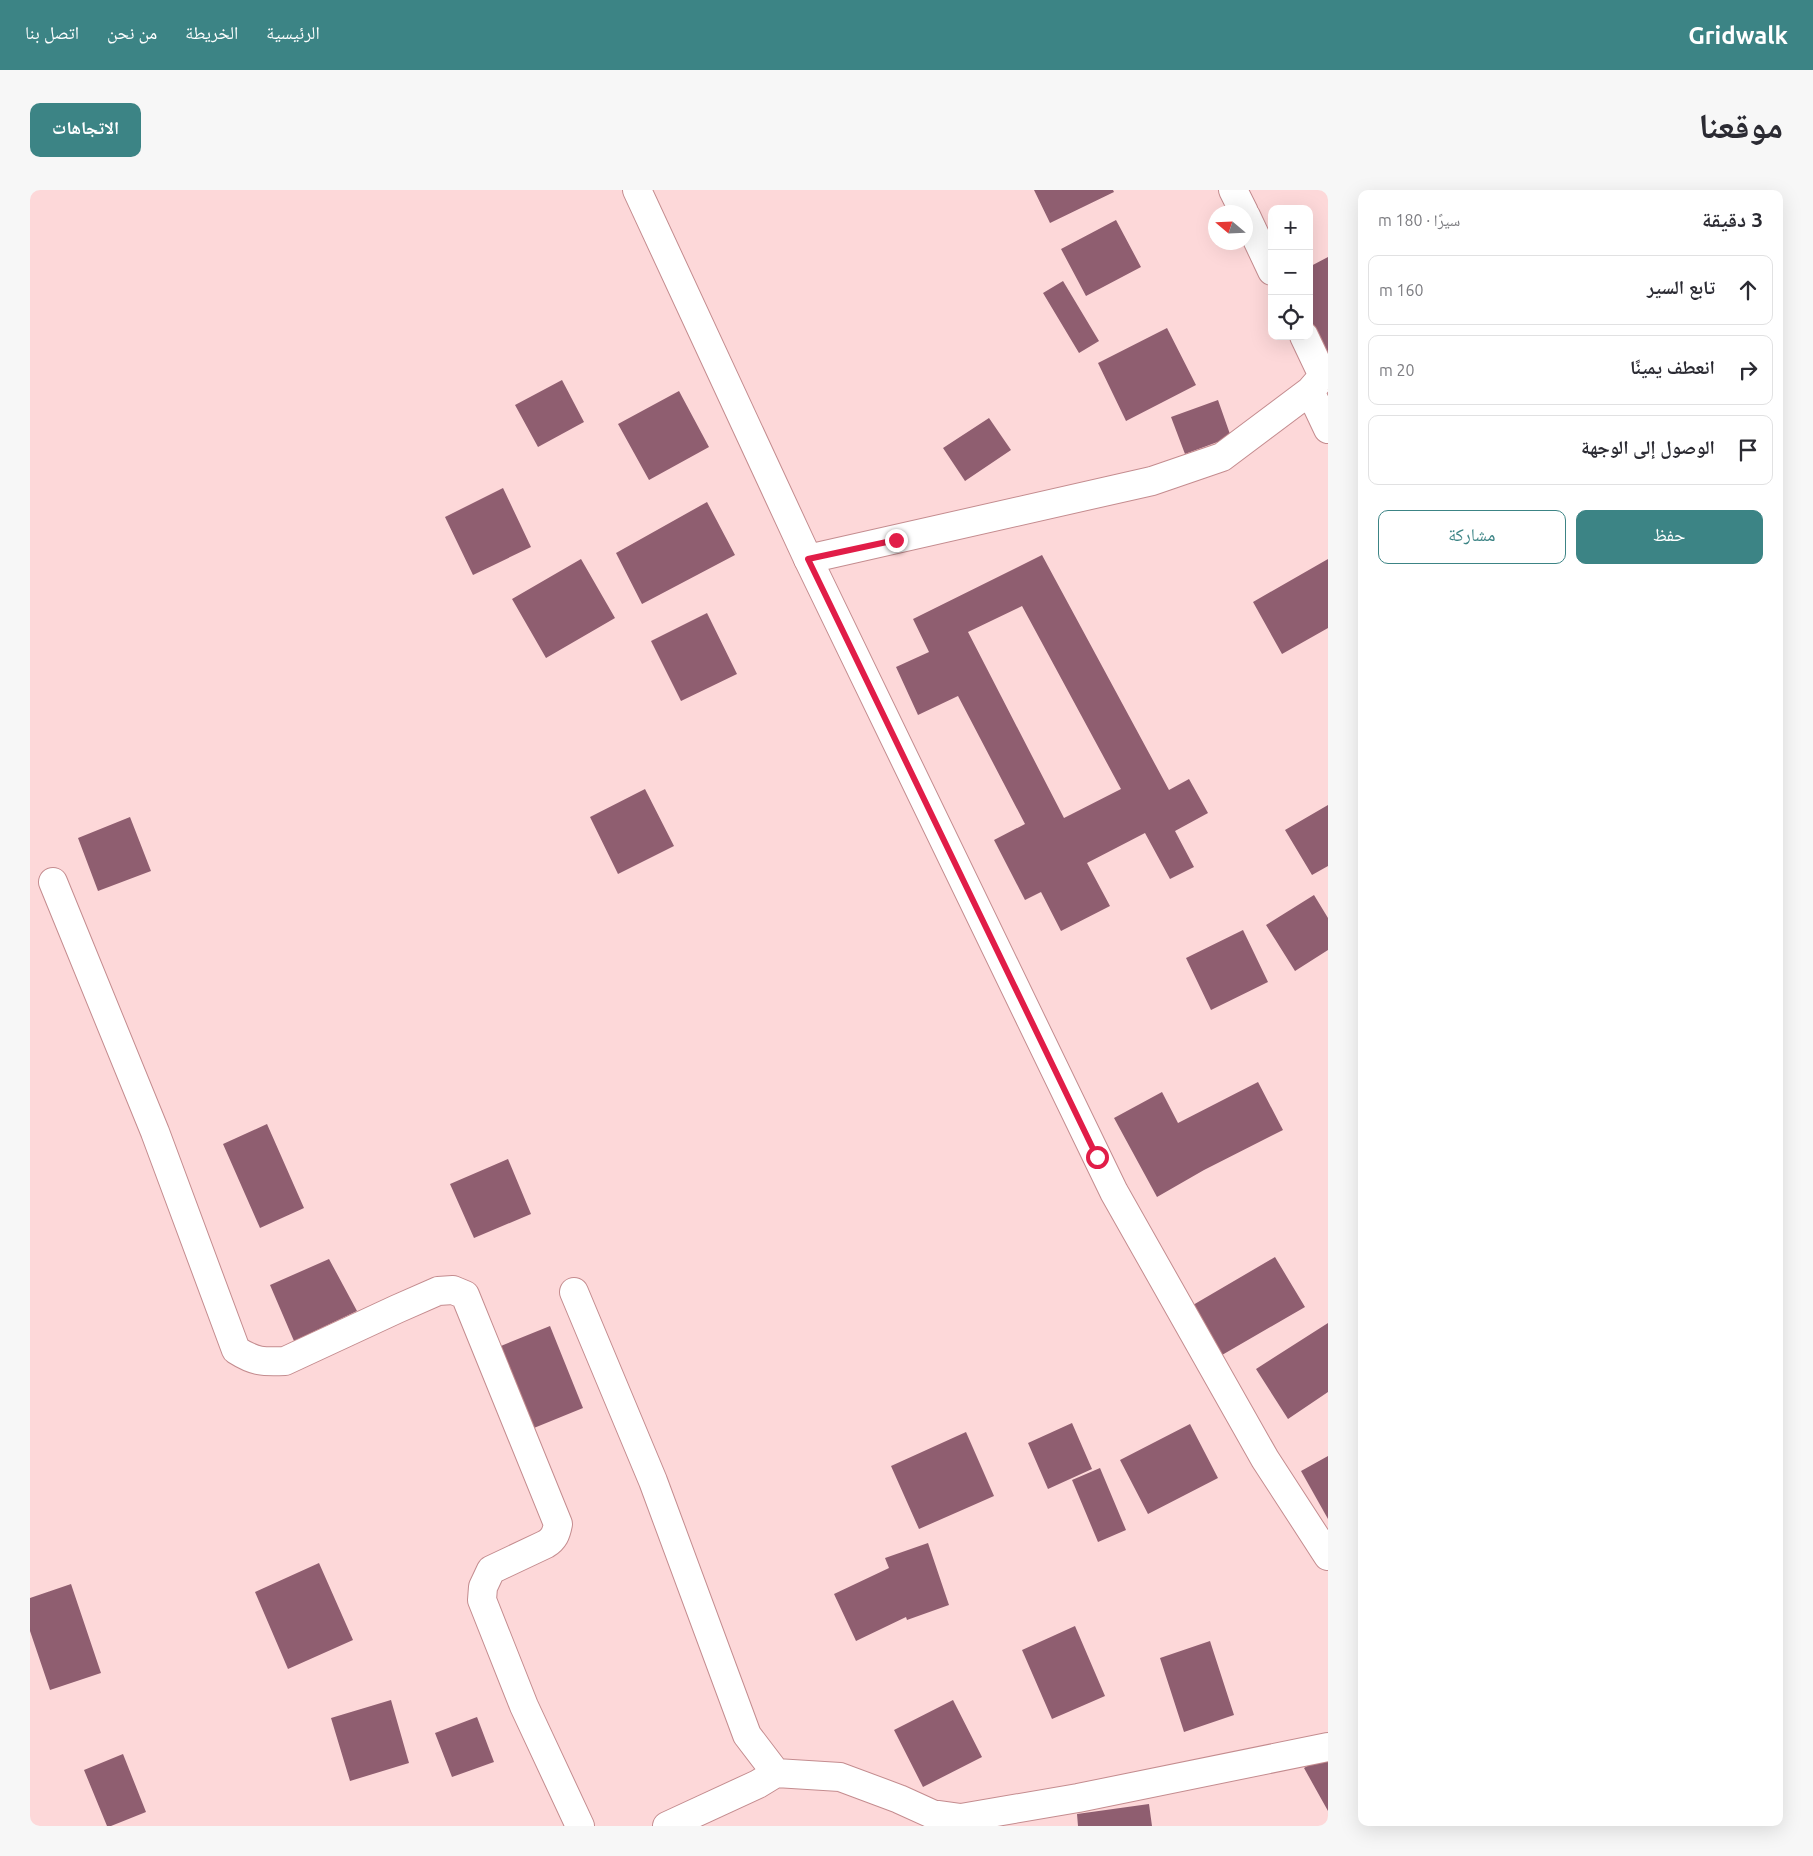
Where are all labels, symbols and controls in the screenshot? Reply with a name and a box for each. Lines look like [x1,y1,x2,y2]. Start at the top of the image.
text: اتصل بنا [25,22,79,42]
text: من نحن [107,22,157,42]
text: الخريطة [185,22,238,42]
text: الرئيسية [266,22,320,42]
text: Gridwalk [1688,22,1788,49]
button: الاتجاهات [30,103,141,157]
text: موقعنا [1698,105,1783,145]
north arrow [1208,205,1253,250]
map controls [1268,205,1313,340]
button: + [1268,205,1313,250]
text: 3 دقيقة [1702,207,1763,231]
text: سيرًا · 180 m [1378,211,1460,229]
button: − [1268,250,1313,295]
text: تابع السير [1647,276,1715,298]
icon: ahead [1734,276,1762,304]
text: 160 m [1379,281,1424,299]
button: locate [1268,295,1313,340]
text: انعطف يمينًا [1630,356,1715,378]
icon: right [1734,356,1762,384]
text: 20 m [1379,361,1415,379]
text: الوصول إلى الوجهة [1581,436,1715,458]
icon: arrive [1734,436,1762,464]
button: مشاركة [1378,510,1566,564]
button: حفظ [1576,510,1763,564]
route end [885,529,908,552]
route start [1086,1146,1109,1169]

